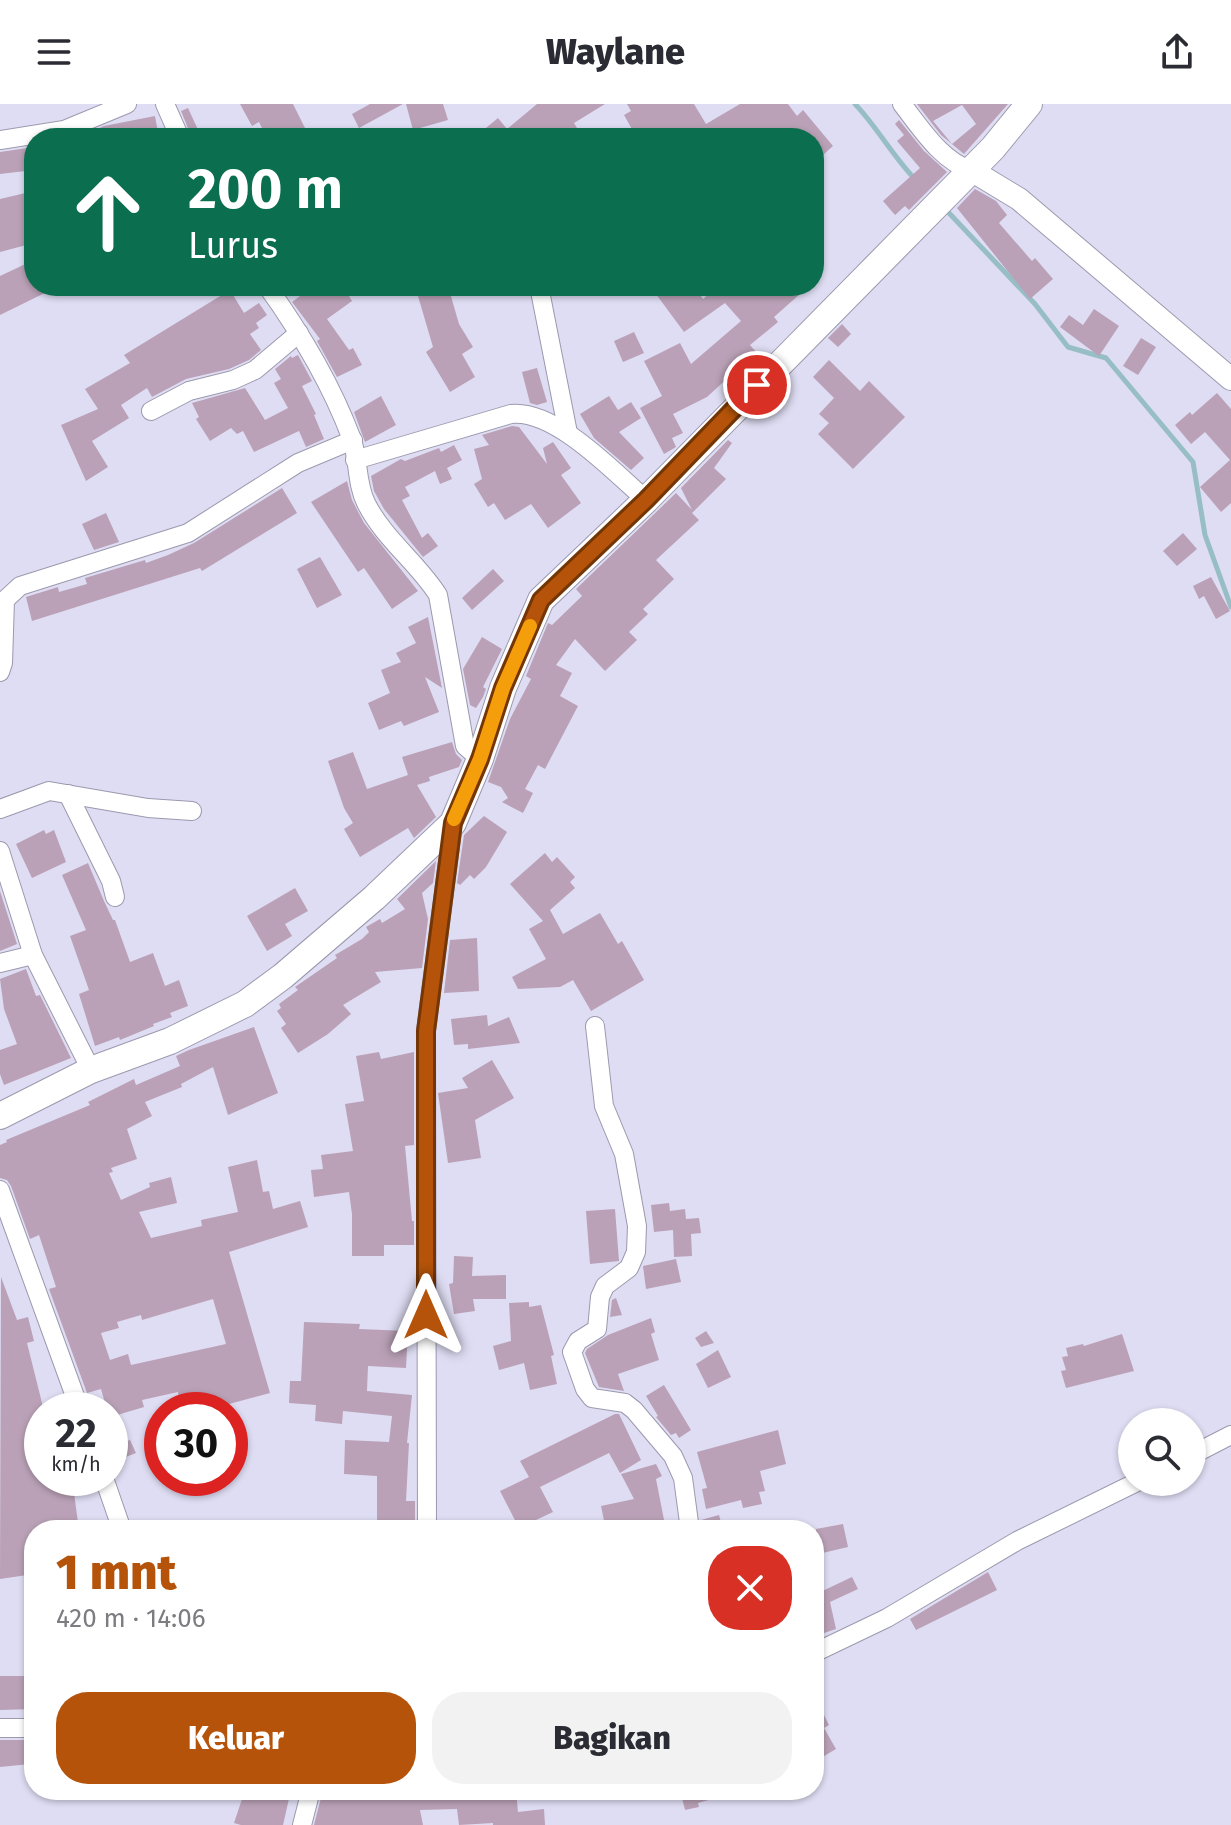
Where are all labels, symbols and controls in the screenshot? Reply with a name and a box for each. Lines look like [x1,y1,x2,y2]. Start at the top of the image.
icon: menu [32,30,76,74]
text: Waylane [546,30,685,74]
icon: share [1155,30,1199,74]
text: 200 m [188,156,343,223]
icon: ahead [56,160,160,264]
text: Lurus [188,224,278,268]
pin [723,351,791,419]
icon: arrive [735,363,779,407]
position arrow [384,1273,468,1357]
speed limit sign: 30 [144,1392,248,1496]
map controls [1118,1408,1206,1496]
button: search [1118,1408,1206,1496]
text: 22 [55,1410,97,1458]
text: km/h [51,1452,101,1476]
text: 1 mnt [56,1544,176,1602]
button: close [708,1546,792,1630]
text: 420 m · 14:06 [56,1603,206,1634]
button: Keluar [56,1692,416,1784]
button: Bagikan [432,1692,792,1784]

